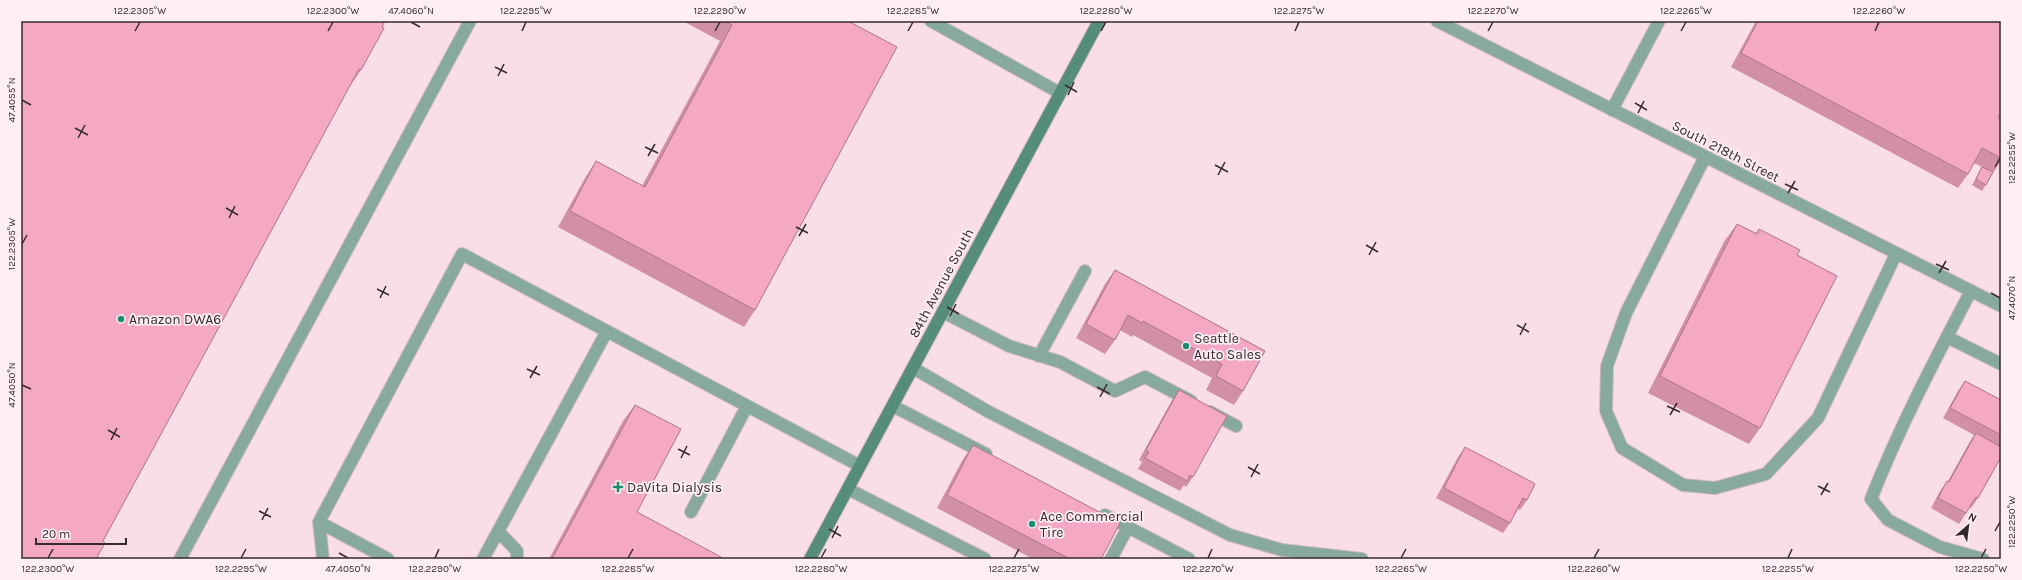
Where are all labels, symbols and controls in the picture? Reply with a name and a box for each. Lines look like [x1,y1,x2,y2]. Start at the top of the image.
text: 122.2305°W [114,5,166,17]
text: 122.2300°W [307,5,359,17]
text: 47.4060°N [388,5,434,17]
text: 122.2295°W [500,5,552,17]
text: 122.2290°W [694,5,746,17]
text: 122.2285°W [887,5,939,17]
text: 122.2280°W [1080,5,1132,17]
text: 122.2275°W [1274,5,1325,17]
text: 122.2270°W [1467,5,1519,17]
text: 122.2265°W [1660,5,1712,17]
text: 122.2260°W [1853,5,1905,17]
text: 47.4055°N [6,77,18,123]
street label: South 218th Street [1669,117,1782,186]
text: 122.2255°W [2006,132,2018,184]
text: 122.2305°W [6,218,18,270]
street label: 84th Avenue South [905,226,977,341]
text: 47.4070°N [2006,276,2018,320]
place label: Amazon DWA6 [129,311,221,328]
marker: Amazon DWA6 [116,314,126,324]
place label: Seattle Auto Sales [1194,330,1261,363]
marker: Seattle Auto Sales [1181,341,1191,351]
text: 47.4050°N [6,362,18,408]
place label: DaVita Dialysis [627,479,722,496]
marker: DaVita Dialysis [612,481,624,493]
text: 122.2250°W [2006,496,2018,548]
north arrow [1948,506,1988,546]
place label: Ace Commercial Tire [1040,508,1143,541]
text: N [1966,510,1979,525]
marker: Ace Commercial Tire [1027,519,1037,529]
scale bar [36,520,126,546]
text: 20 m [42,527,70,541]
text: 122.2300°W [22,563,74,575]
text: 122.2295°W [215,563,267,575]
text: 47.4050°N [325,563,371,575]
text: 122.2290°W [409,563,461,575]
text: 122.2285°W [602,563,654,575]
text: 122.2280°W [795,563,847,575]
text: 122.2275°W [989,563,1040,575]
text: 122.2270°W [1182,563,1234,575]
text: 122.2265°W [1375,563,1427,575]
text: 122.2260°W [1568,563,1620,575]
text: 122.2255°W [1762,563,1814,575]
text: 122.2250°W [1955,563,2007,575]

